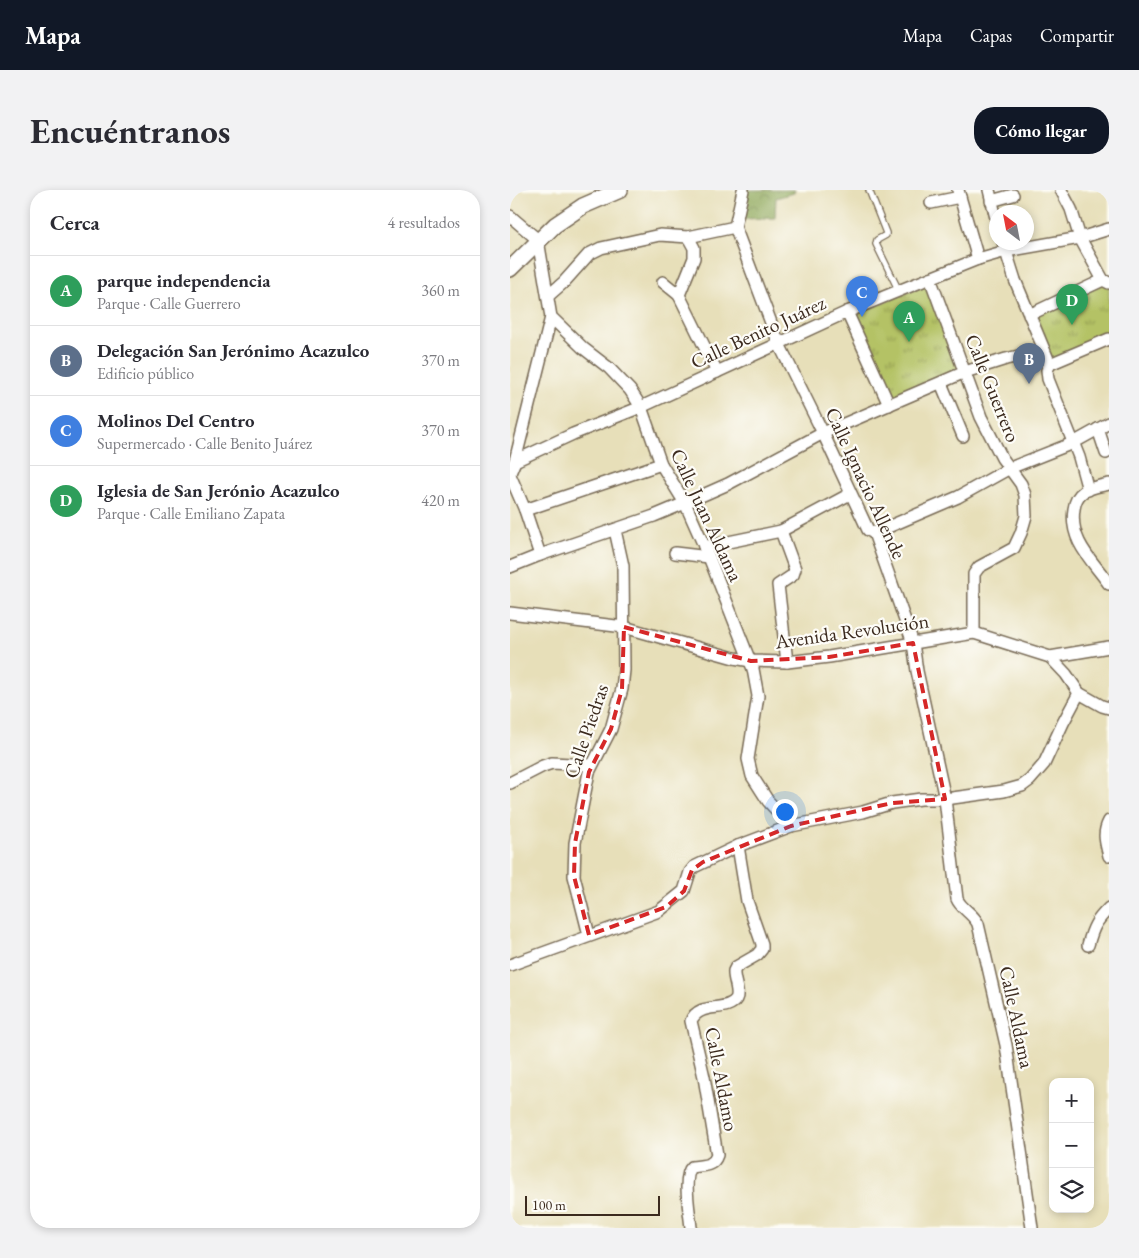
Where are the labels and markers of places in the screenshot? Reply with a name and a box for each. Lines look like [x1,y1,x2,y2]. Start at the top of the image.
pin: C [846,276,878,317]
pin: D [1056,284,1088,325]
pin: A [893,301,925,342]
pin: B [1013,343,1045,384]

